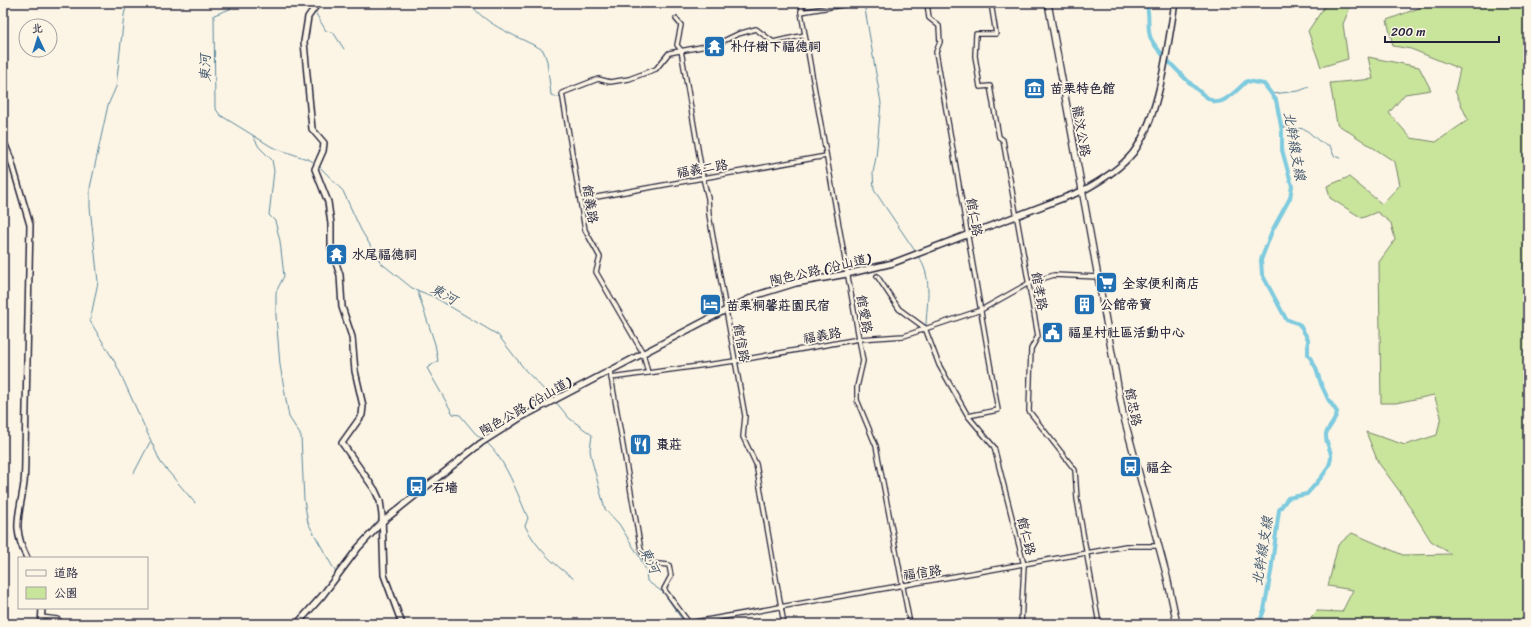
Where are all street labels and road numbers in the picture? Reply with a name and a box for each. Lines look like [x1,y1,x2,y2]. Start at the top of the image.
street label: 龍汶公路 [1066,103,1097,159]
street label: 福義二路 [674,153,730,184]
street label: 館義路 [576,183,605,225]
street label: 館仁路 [960,196,989,238]
street label: 陶色公路 (沿山道) [767,246,875,292]
street label: 館孝路 [1025,270,1054,312]
street label: 館愛路 [850,293,879,335]
street label: 福義路 [801,321,843,350]
street label: 館信路 [727,322,756,364]
street label: 陶色公路 (沿山道) [475,370,577,442]
street label: 館忠路 [1118,386,1149,428]
street label: 館仁路 [1011,514,1042,558]
street label: 福信路 [901,558,943,587]

